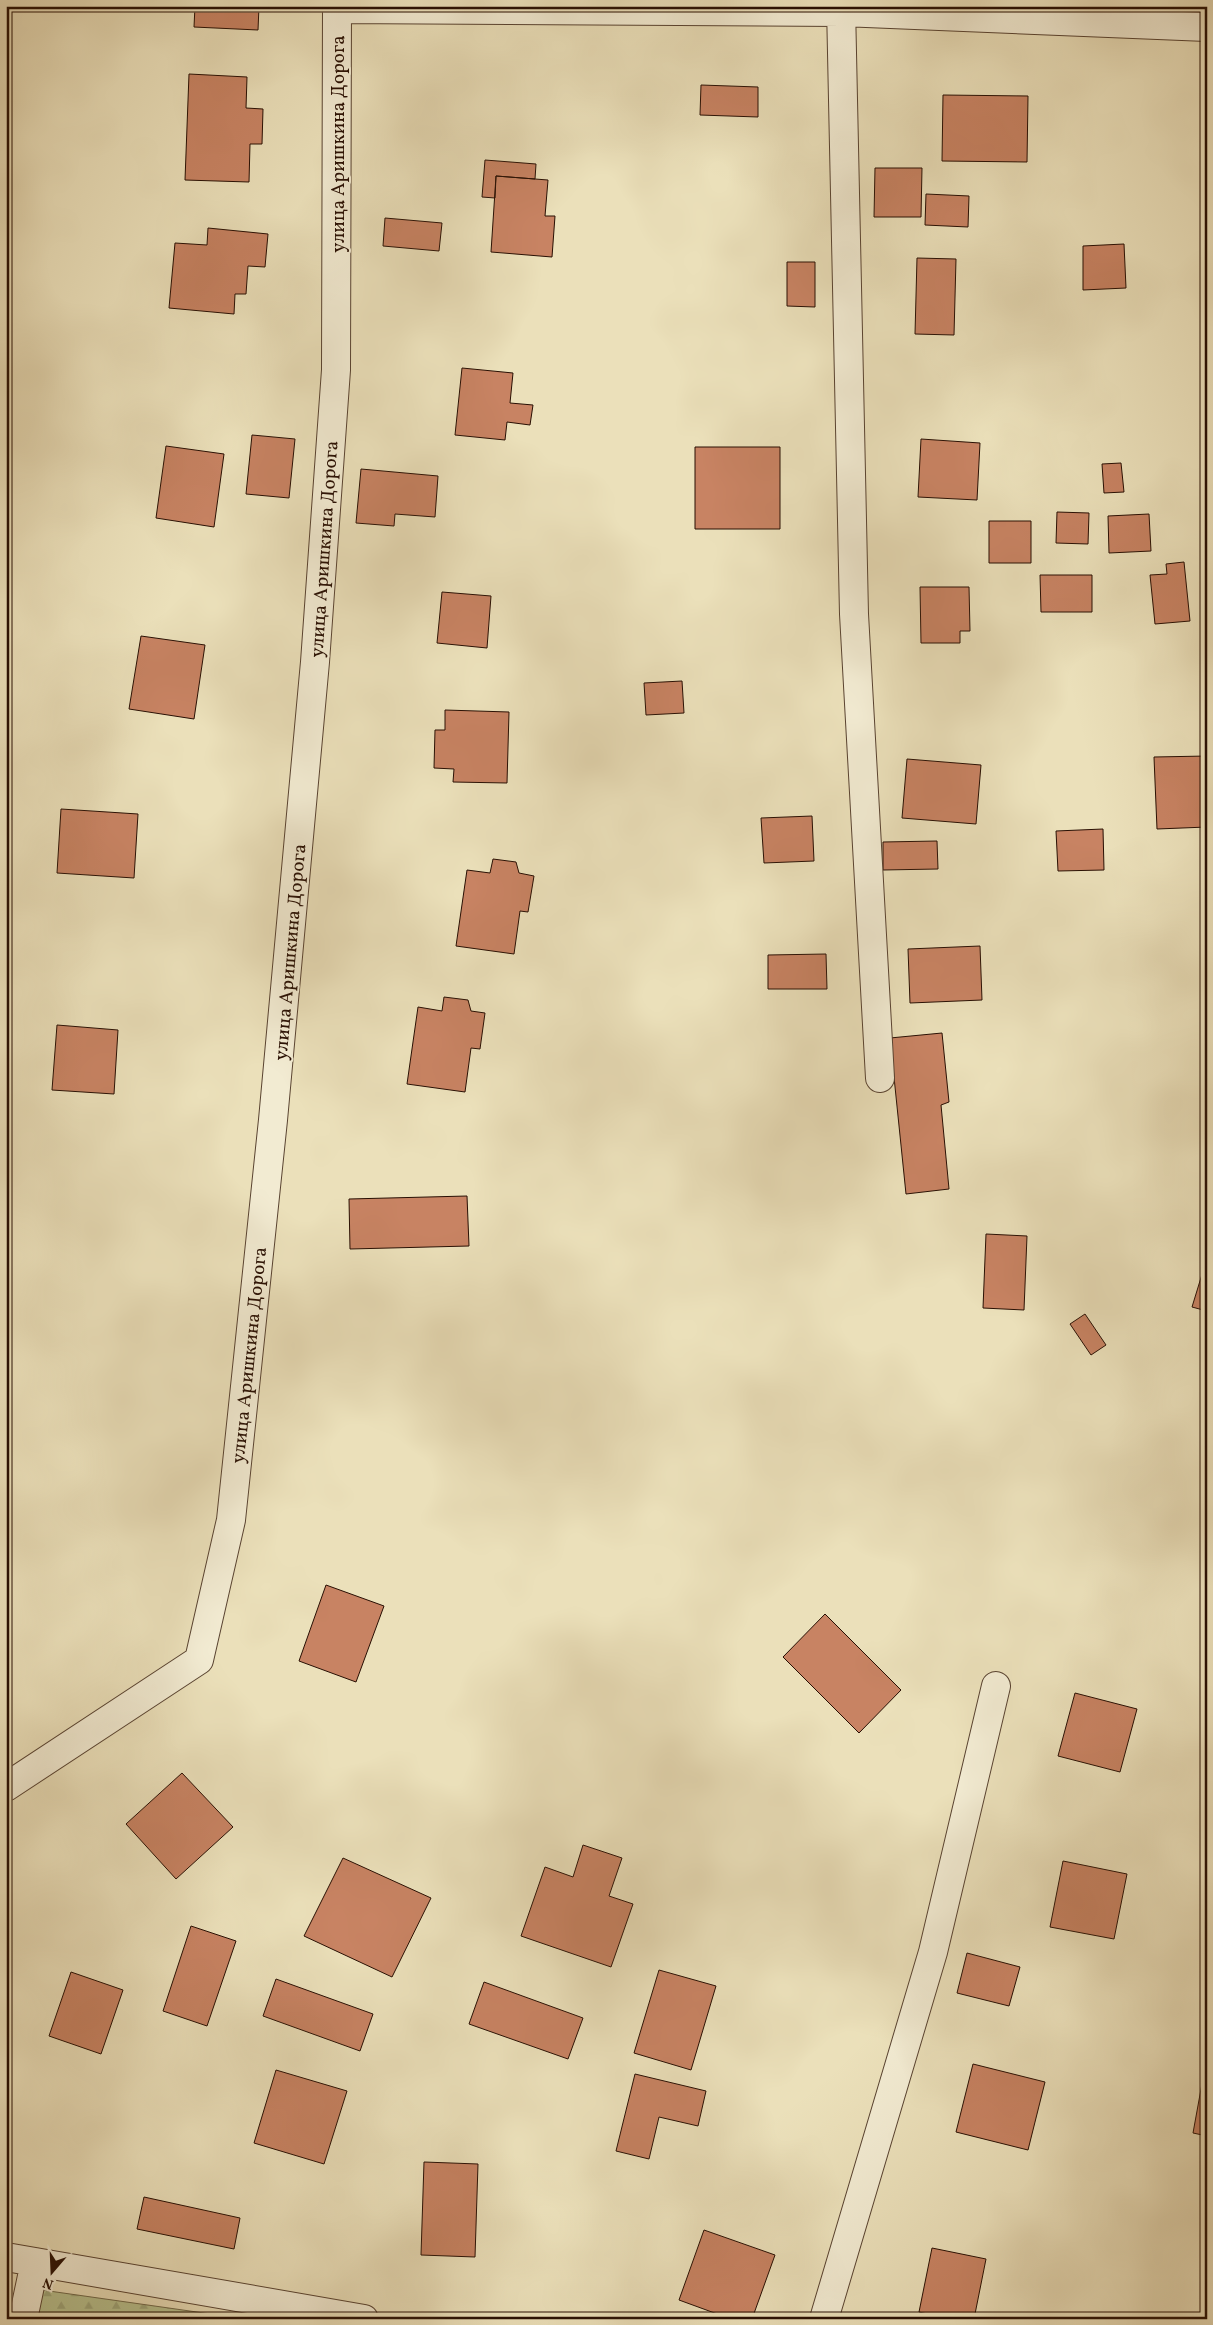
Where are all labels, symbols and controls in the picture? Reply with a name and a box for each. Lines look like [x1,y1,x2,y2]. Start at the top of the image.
street label: улица Аришкина Дорога [326,35,352,253]
street label: улица Аришкина Дорога [304,440,346,659]
street label: улица Аришкина Дорога [269,843,313,1062]
street label: улица Аришкина Дорога [226,1246,274,1465]
north arrow [28,2248,78,2298]
text: N [40,2272,56,2294]

